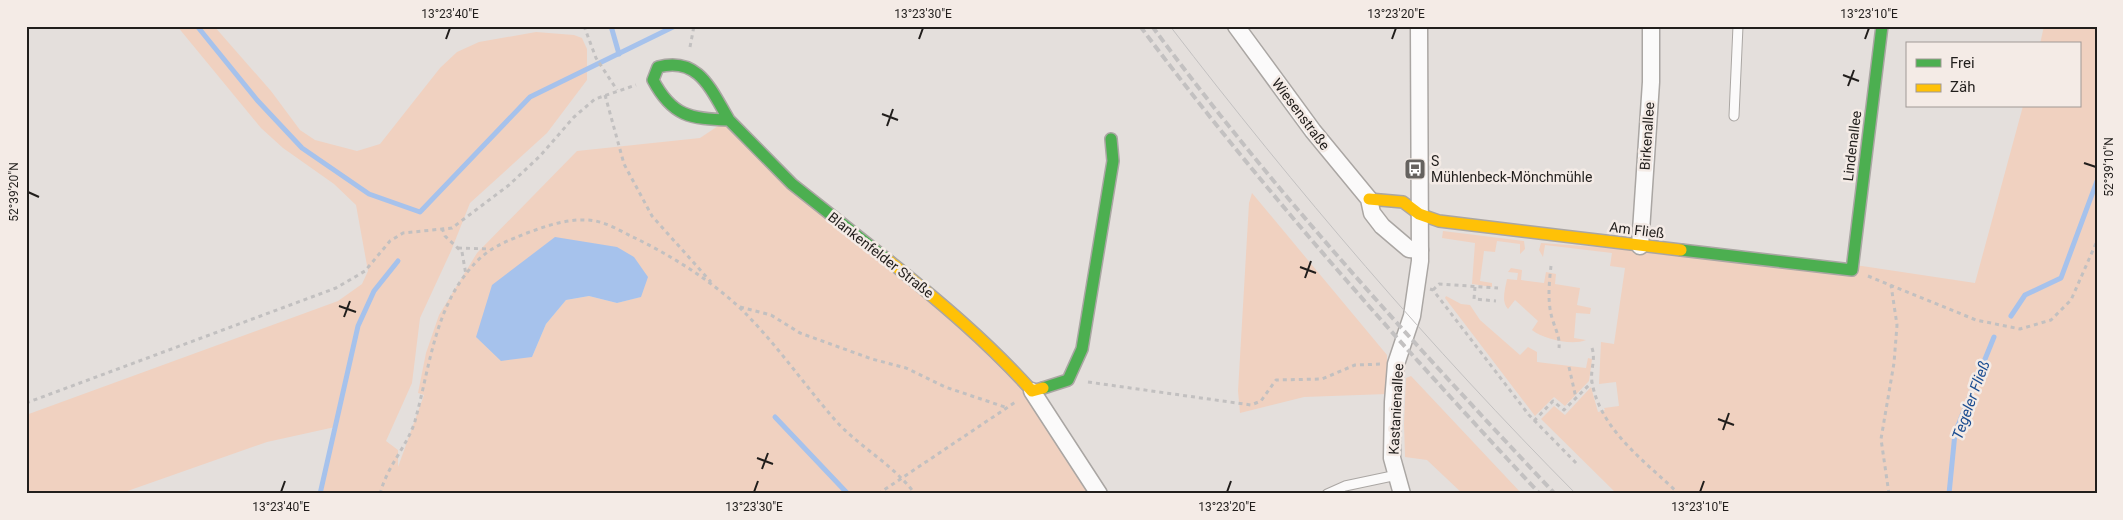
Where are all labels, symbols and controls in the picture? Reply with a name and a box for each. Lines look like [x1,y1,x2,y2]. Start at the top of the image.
text: 13°23'40"E [421,7,479,21]
text: 13°23'30"E [894,7,952,21]
text: 13°23'20"E [1367,7,1425,21]
text: 13°23'10"E [1840,7,1898,21]
legend [1906,42,2080,108]
text: Frei [1950,54,1975,72]
street label: Wiesenstraße [1269,75,1333,153]
text: Zäh [1950,78,1975,96]
street label: Birkenallee [1637,101,1657,171]
street label: Lindenallee [1840,110,1864,182]
text: 52°39'10"N [2102,137,2116,197]
place label: S Mühlenbeck-Mönchmühle [1431,153,1592,185]
bus stop icon: S Mühlenbeck-Mönchmühle [1403,157,1427,181]
text: 52°39'20"N [7,162,21,222]
street label: Blankenfelder Straße [825,209,937,301]
street label: Am Fließ [1609,219,1665,241]
water label: Tegeler Fließ [1948,358,1994,442]
street label: Kastanienallee [1386,363,1406,455]
text: 13°23'40"E [252,500,310,514]
text: 13°23'30"E [725,500,783,514]
text: 13°23'20"E [1198,500,1256,514]
text: 13°23'10"E [1671,500,1729,514]

